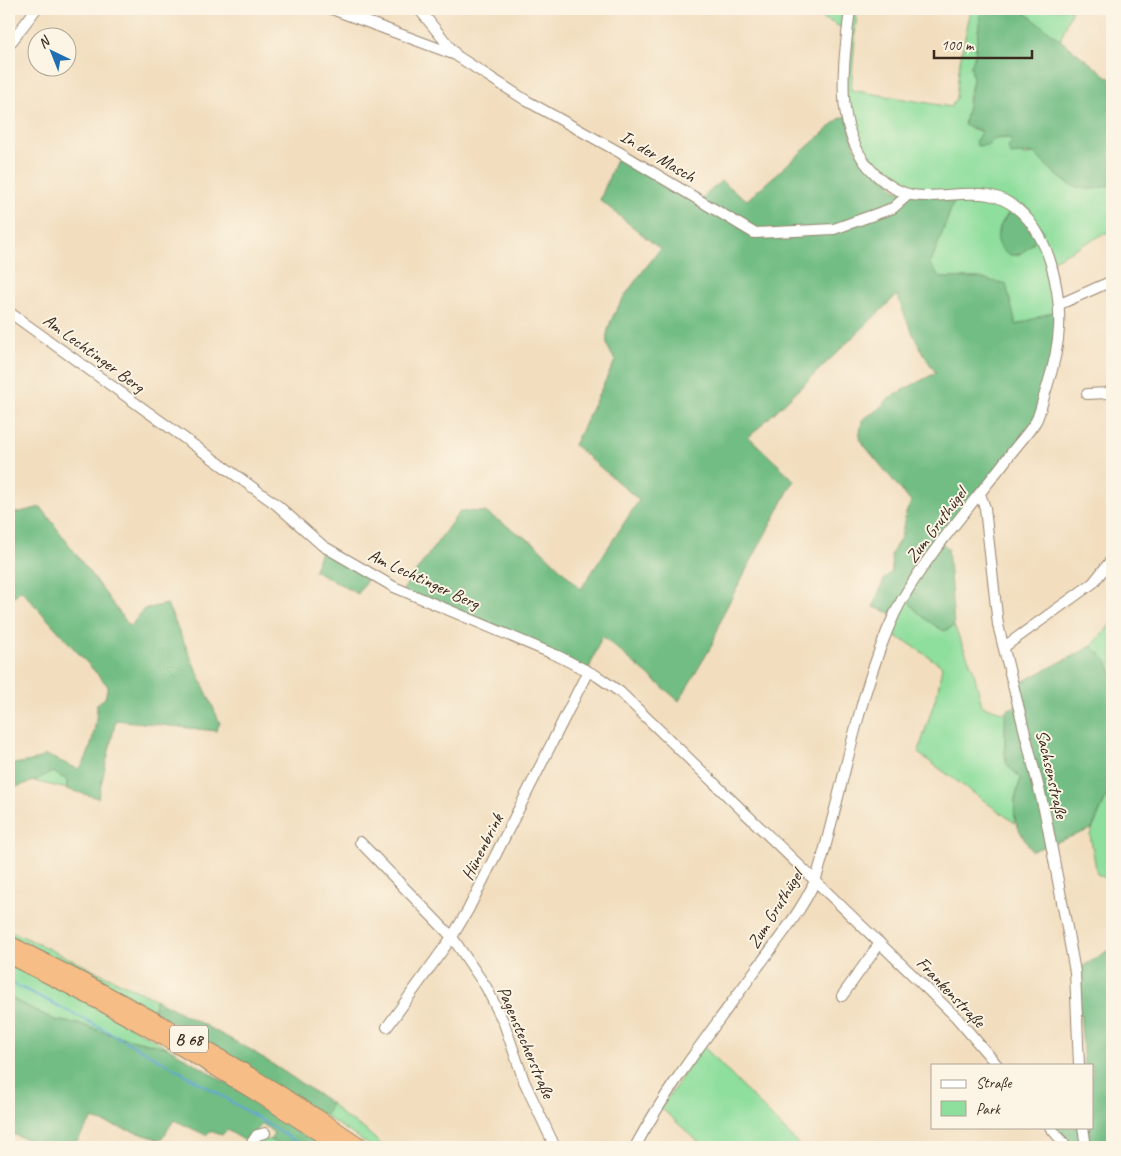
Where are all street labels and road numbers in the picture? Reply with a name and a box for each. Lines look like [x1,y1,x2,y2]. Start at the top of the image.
street label: In der Masch [616,125,700,187]
street label: Am Lechtinger Berg [39,309,150,398]
street label: Zum Gruthügel [901,481,973,567]
street label: Am Lechtinger Berg [365,544,485,615]
street label: Sachsenstraße [1031,728,1073,821]
street label: Hünenbrink [456,809,509,884]
street label: Zum Gruthügel [742,863,809,952]
street label: Frankenstraße [912,952,991,1033]
street label: Pagenstecherstraße [493,983,560,1102]
road number: B 68 [170,1026,208,1052]

